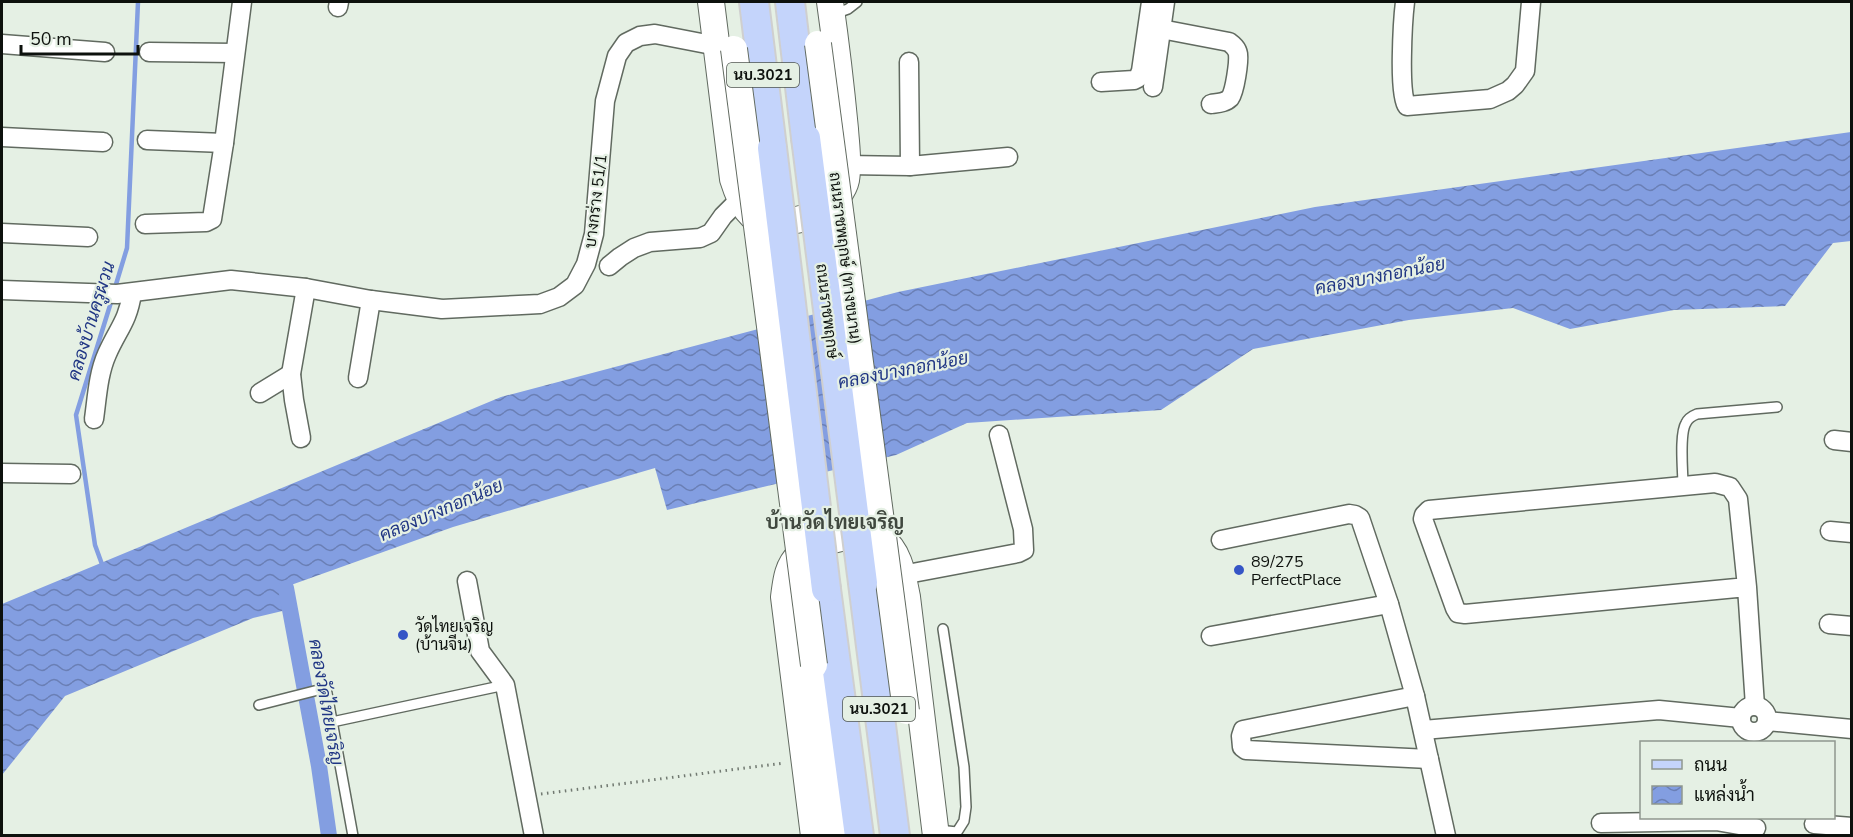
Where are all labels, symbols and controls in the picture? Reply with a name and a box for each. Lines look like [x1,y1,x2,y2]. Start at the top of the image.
scale bar [21,18,138,56]
text: 50 m [30,27,72,51]
road number: นบ.3021 [727,63,799,87]
street label: บางกร่าง 51/1 [579,153,613,249]
street label: ถนนราชพฤกษ์ (ทางขนาน) [826,171,866,345]
water label: คลองบางกอกน้อย [1313,252,1447,300]
water label: คลองบ้านครูผวน [62,258,122,384]
street label: ถนนราชพฤกษ์ [813,262,843,360]
water label: คลองบางกอกน้อย [836,346,970,394]
water label: คลองบางกอกน้อย [375,473,507,547]
district label: บ้านวัดไทยเจริญ [766,508,904,536]
place label: 89/275 PerfectPlace [1251,551,1341,591]
marker: 89/275 PerfectPlace [1232,563,1246,577]
place label: วัดไทยเจริญ (บ้านจีน) [415,615,493,656]
marker: วัดไทยเจริญ (บ้านจีน) [396,628,410,642]
water label: คลองวัดไทยเจริญ [303,637,350,767]
road number: นบ.3021 [843,697,915,721]
legend [1640,741,1835,819]
text: ถนน [1694,753,1727,777]
text: แหล่งน้ำ [1694,779,1755,807]

